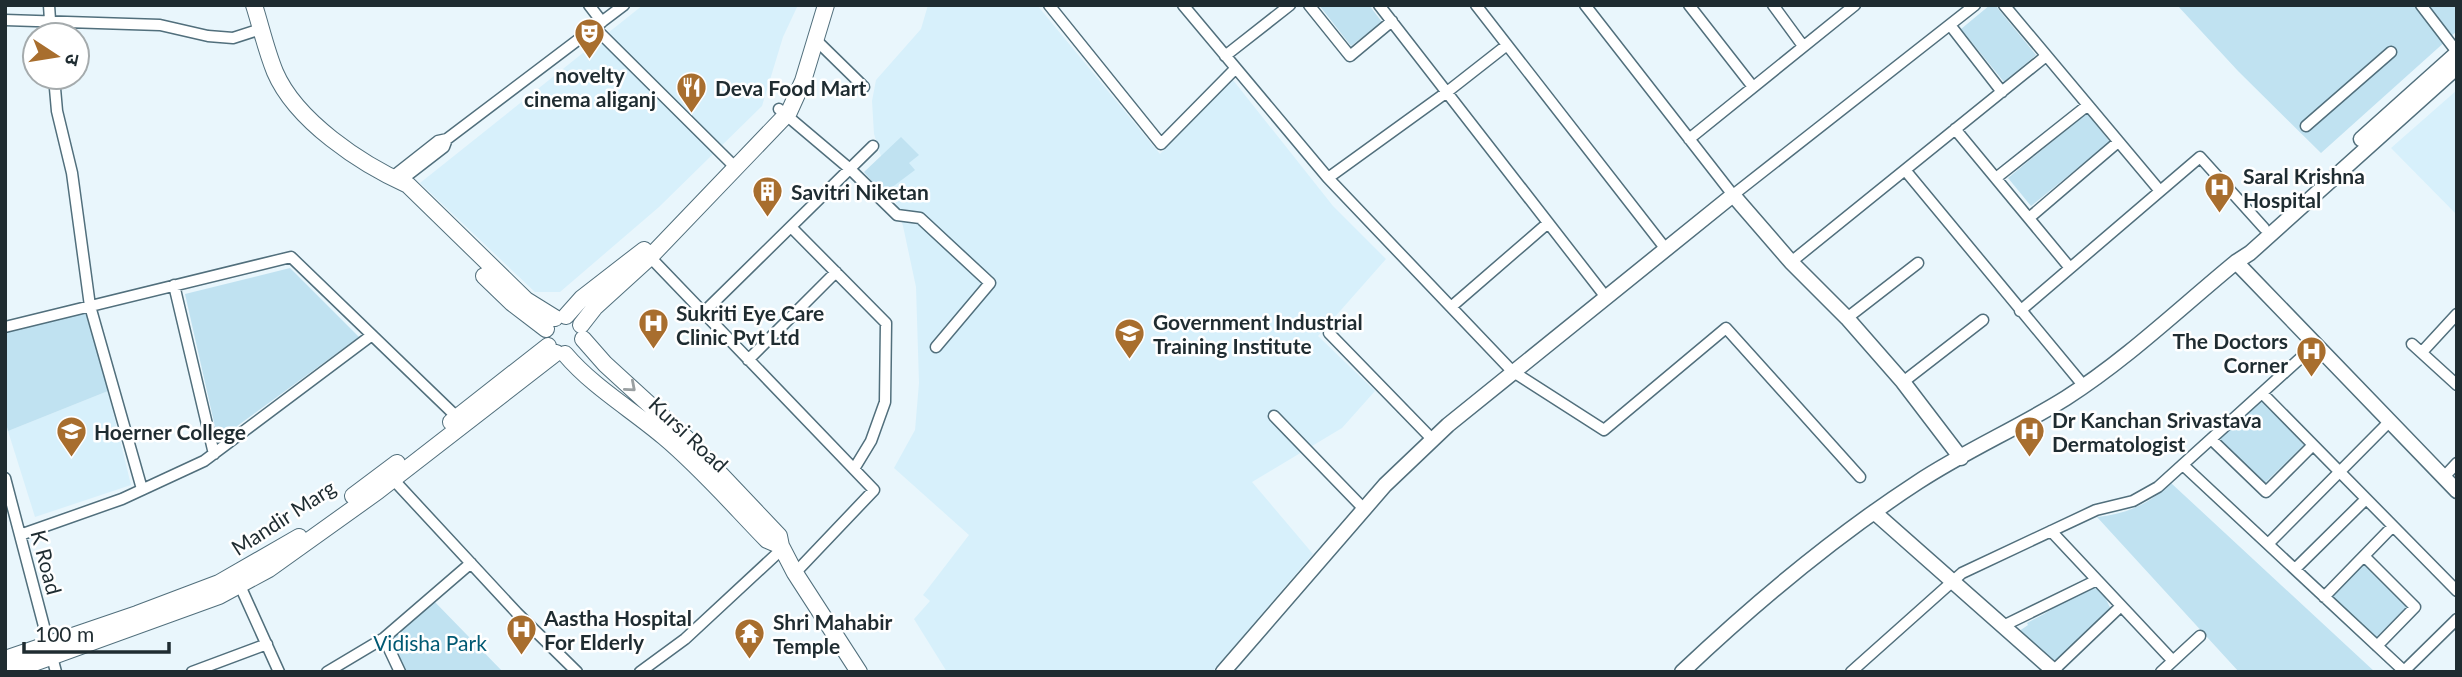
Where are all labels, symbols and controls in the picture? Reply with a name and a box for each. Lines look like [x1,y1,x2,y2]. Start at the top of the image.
theatre icon: novelty cinema aliganj [573,17,607,61]
north arrow [21,21,91,91]
text: उ [61,52,86,68]
place label: novelty cinema aliganj [524,62,656,111]
restaurant icon: Deva Food Mart [675,70,709,114]
place label: Deva Food Mart [715,75,867,100]
place label: Saral Krishna Hospital [2243,163,2365,212]
hospital icon: Saral Krishna Hospital [2203,170,2237,214]
building icon: Savitri Niketan [751,174,785,218]
place label: Savitri Niketan [791,179,929,204]
place label: Sukriti Eye Care Clinic Pvt Ltd [676,300,824,349]
hospital icon: Sukriti Eye Care Clinic Pvt Ltd [636,307,670,351]
place label: Government Industrial Training Institute [1153,309,1363,358]
school or university icon: Government Industrial Training Institute [1113,316,1147,360]
place label: The Doctors Corner [2173,328,2288,377]
hospital icon: The Doctors Corner [2294,335,2328,379]
one-way arrow [623,379,636,391]
street label: Kursi Road [644,391,734,477]
place label: Dr Kanchan Srivastava Dermatologist [2052,407,2262,456]
school or university icon: Hoerner College [54,414,88,458]
hospital icon: Dr Kanchan Srivastava Dermatologist [2012,414,2046,458]
place label: Hoerner College [94,419,246,444]
street label: Mandir Marg [226,474,340,560]
street label: K Road [26,527,68,597]
place label: Aastha Hospital For Elderly [543,605,692,654]
place label: Shri Mahabir Temple [773,609,892,658]
scale bar [24,610,170,654]
hospital icon: Aastha Hospital For Elderly [504,612,538,656]
temple icon: Shri Mahabir Temple [733,616,767,660]
text: 100 m [35,621,94,646]
park label: Vidisha Park [373,630,487,655]

